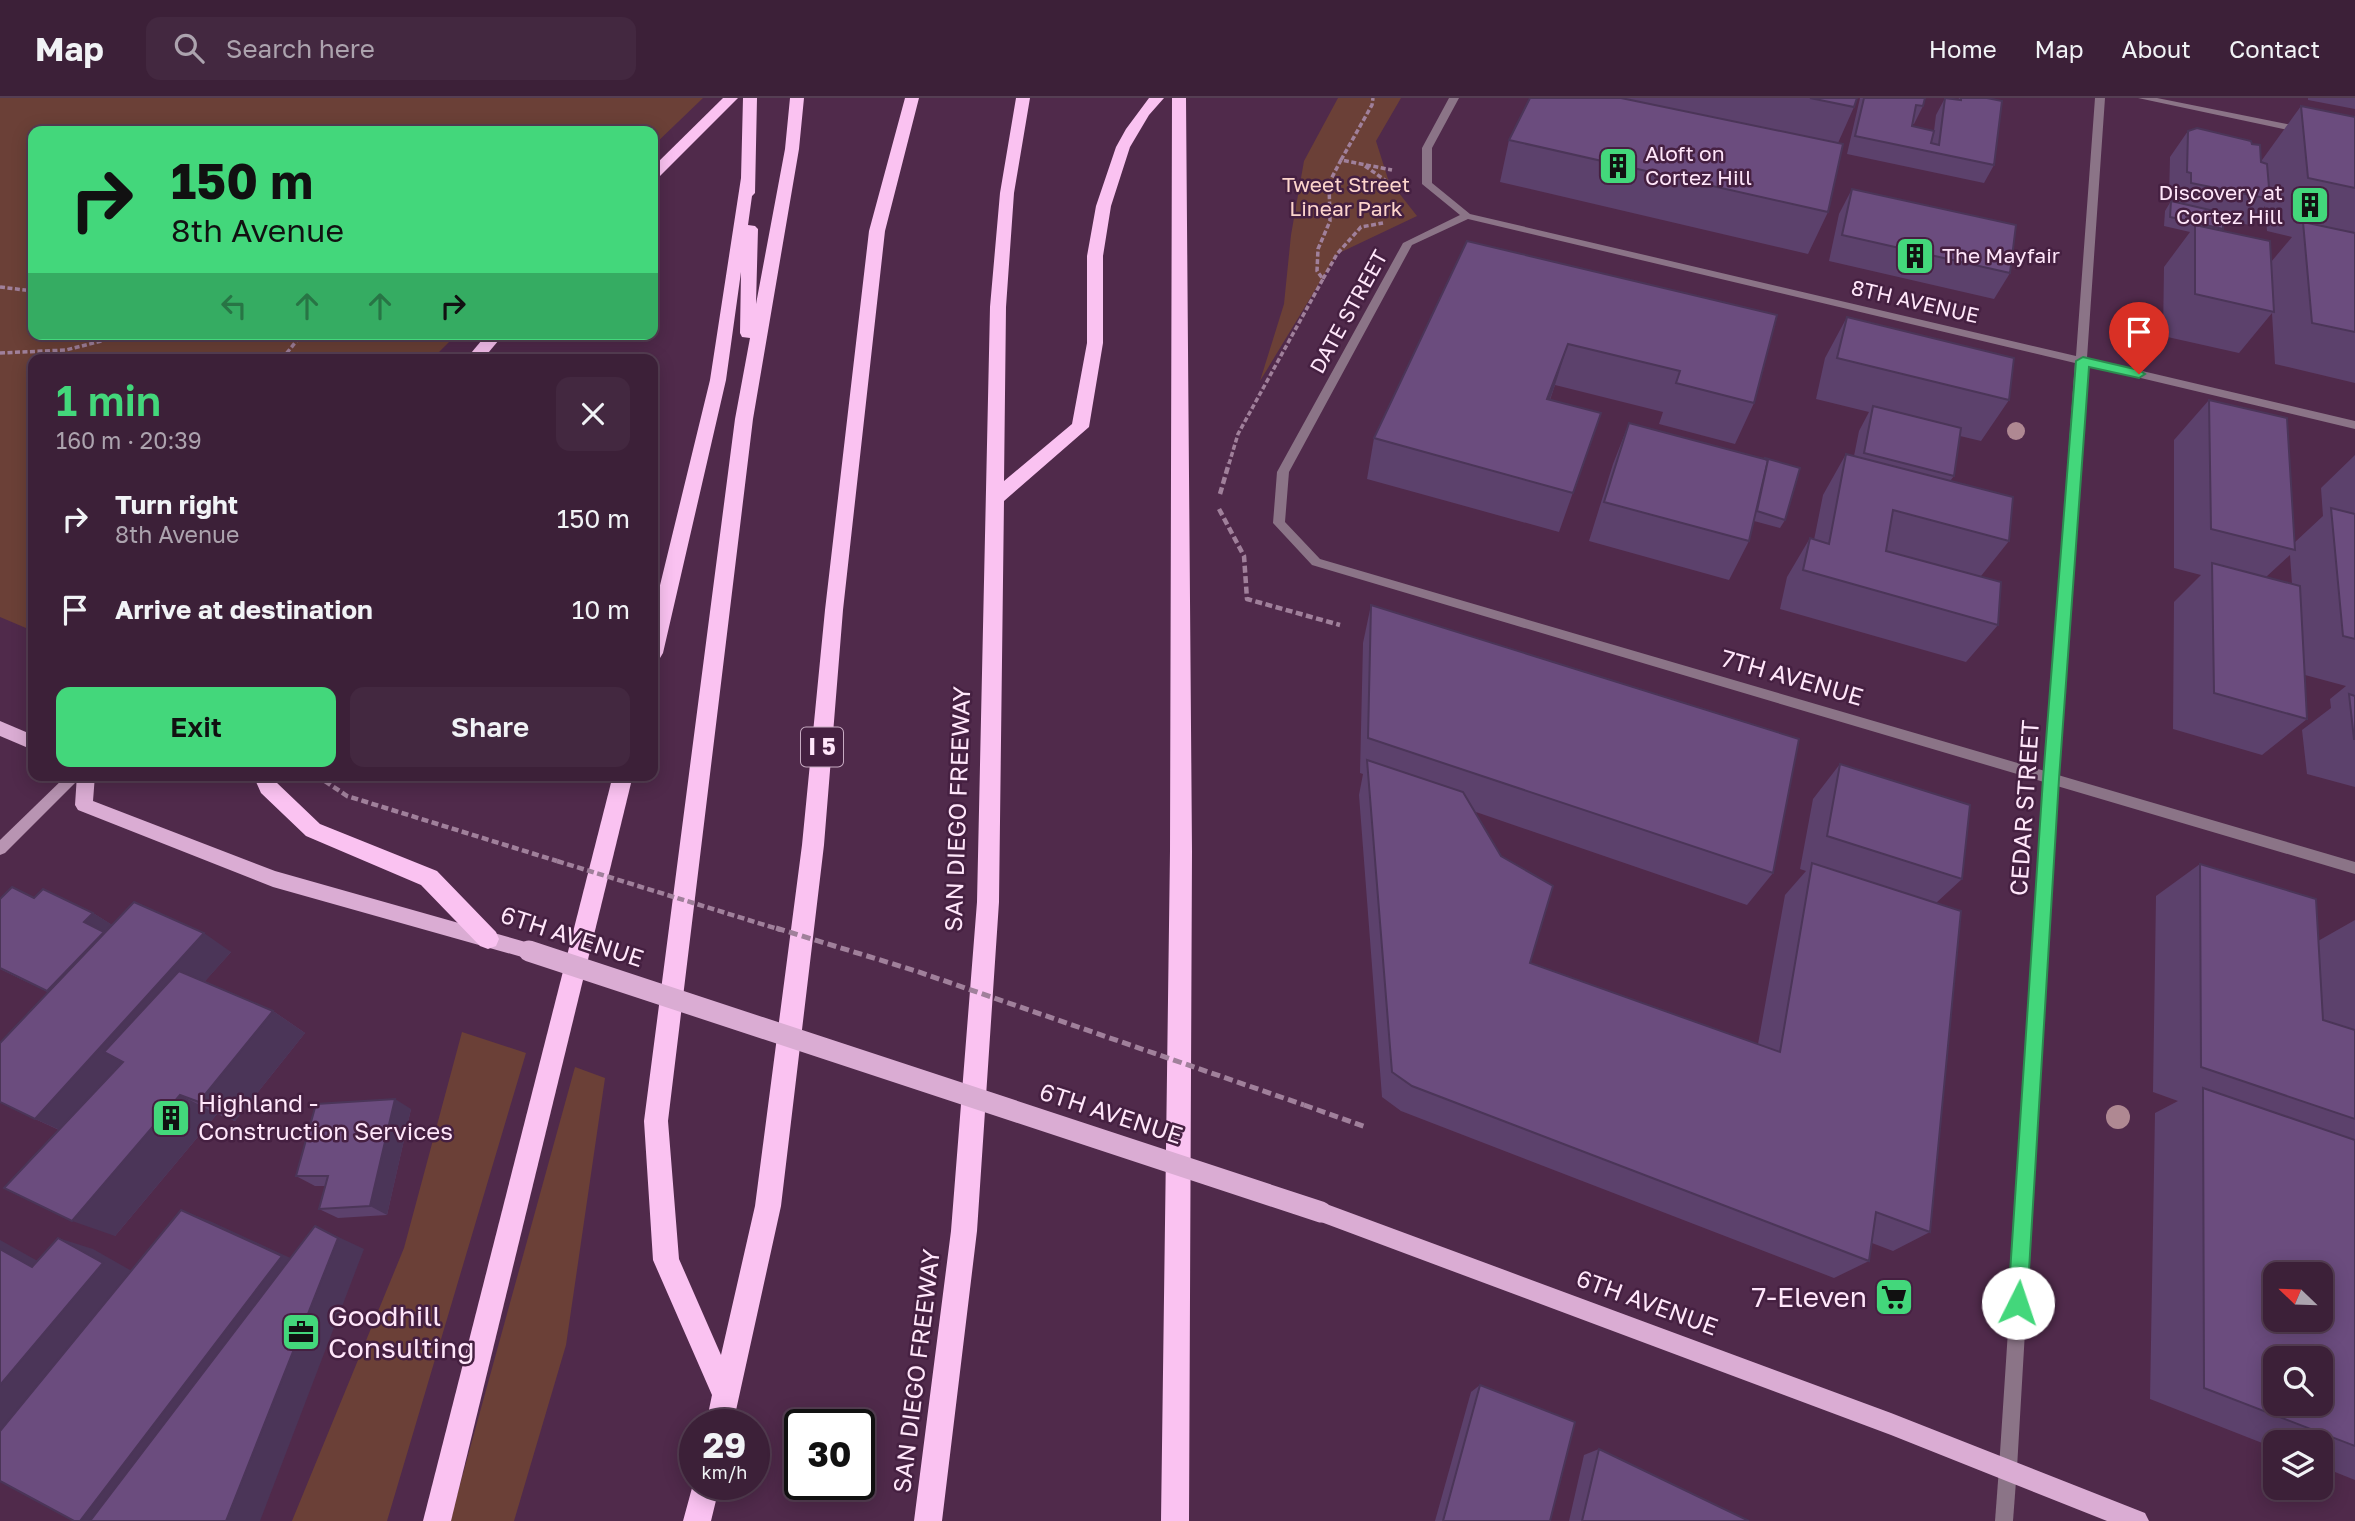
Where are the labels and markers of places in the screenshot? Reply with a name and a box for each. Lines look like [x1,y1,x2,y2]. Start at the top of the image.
place label: Aloft on Cortez Hill [1645,140,1752,190]
building icon: Aloft on Cortez Hill [1597,145,1639,187]
place label: Discovery at Cortez Hill [2159,179,2283,229]
building icon: Discovery at Cortez Hill [2289,184,2331,226]
building icon: The Mayfair [1894,235,1936,277]
place label: The Mayfair [1942,242,2060,268]
pin [2109,302,2169,374]
place label: Highland - Construction Services [198,1088,453,1145]
building icon: Highland - Construction Services [150,1097,192,1139]
supermarket icon: 7-Eleven [1873,1276,1915,1318]
place label: 7-Eleven [1751,1280,1867,1313]
place label: Goodhill Consulting [328,1299,474,1364]
office icon: Goodhill Consulting [280,1311,322,1353]

